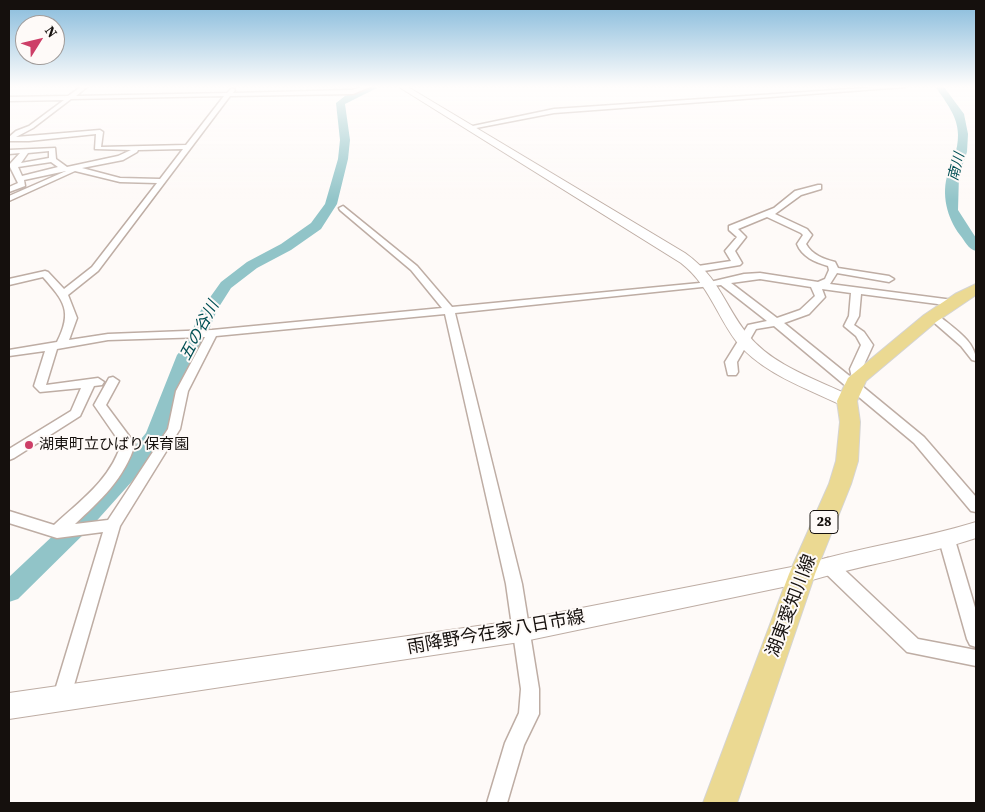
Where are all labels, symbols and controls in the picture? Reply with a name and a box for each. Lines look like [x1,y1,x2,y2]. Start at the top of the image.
north arrow [15,15,65,65]
text: N [40,22,62,42]
water label: 南川 [945,151,969,183]
water label: 五の谷川 [177,298,223,364]
place label: 湖東町立ひばり保育園 [39,436,189,454]
marker: 湖東町立ひばり保育園 [23,439,35,451]
road number: 28 [810,511,838,534]
street label: 湖東愛知川線 [763,552,821,660]
street label: 雨降野今在家八日市線 [405,607,587,659]

